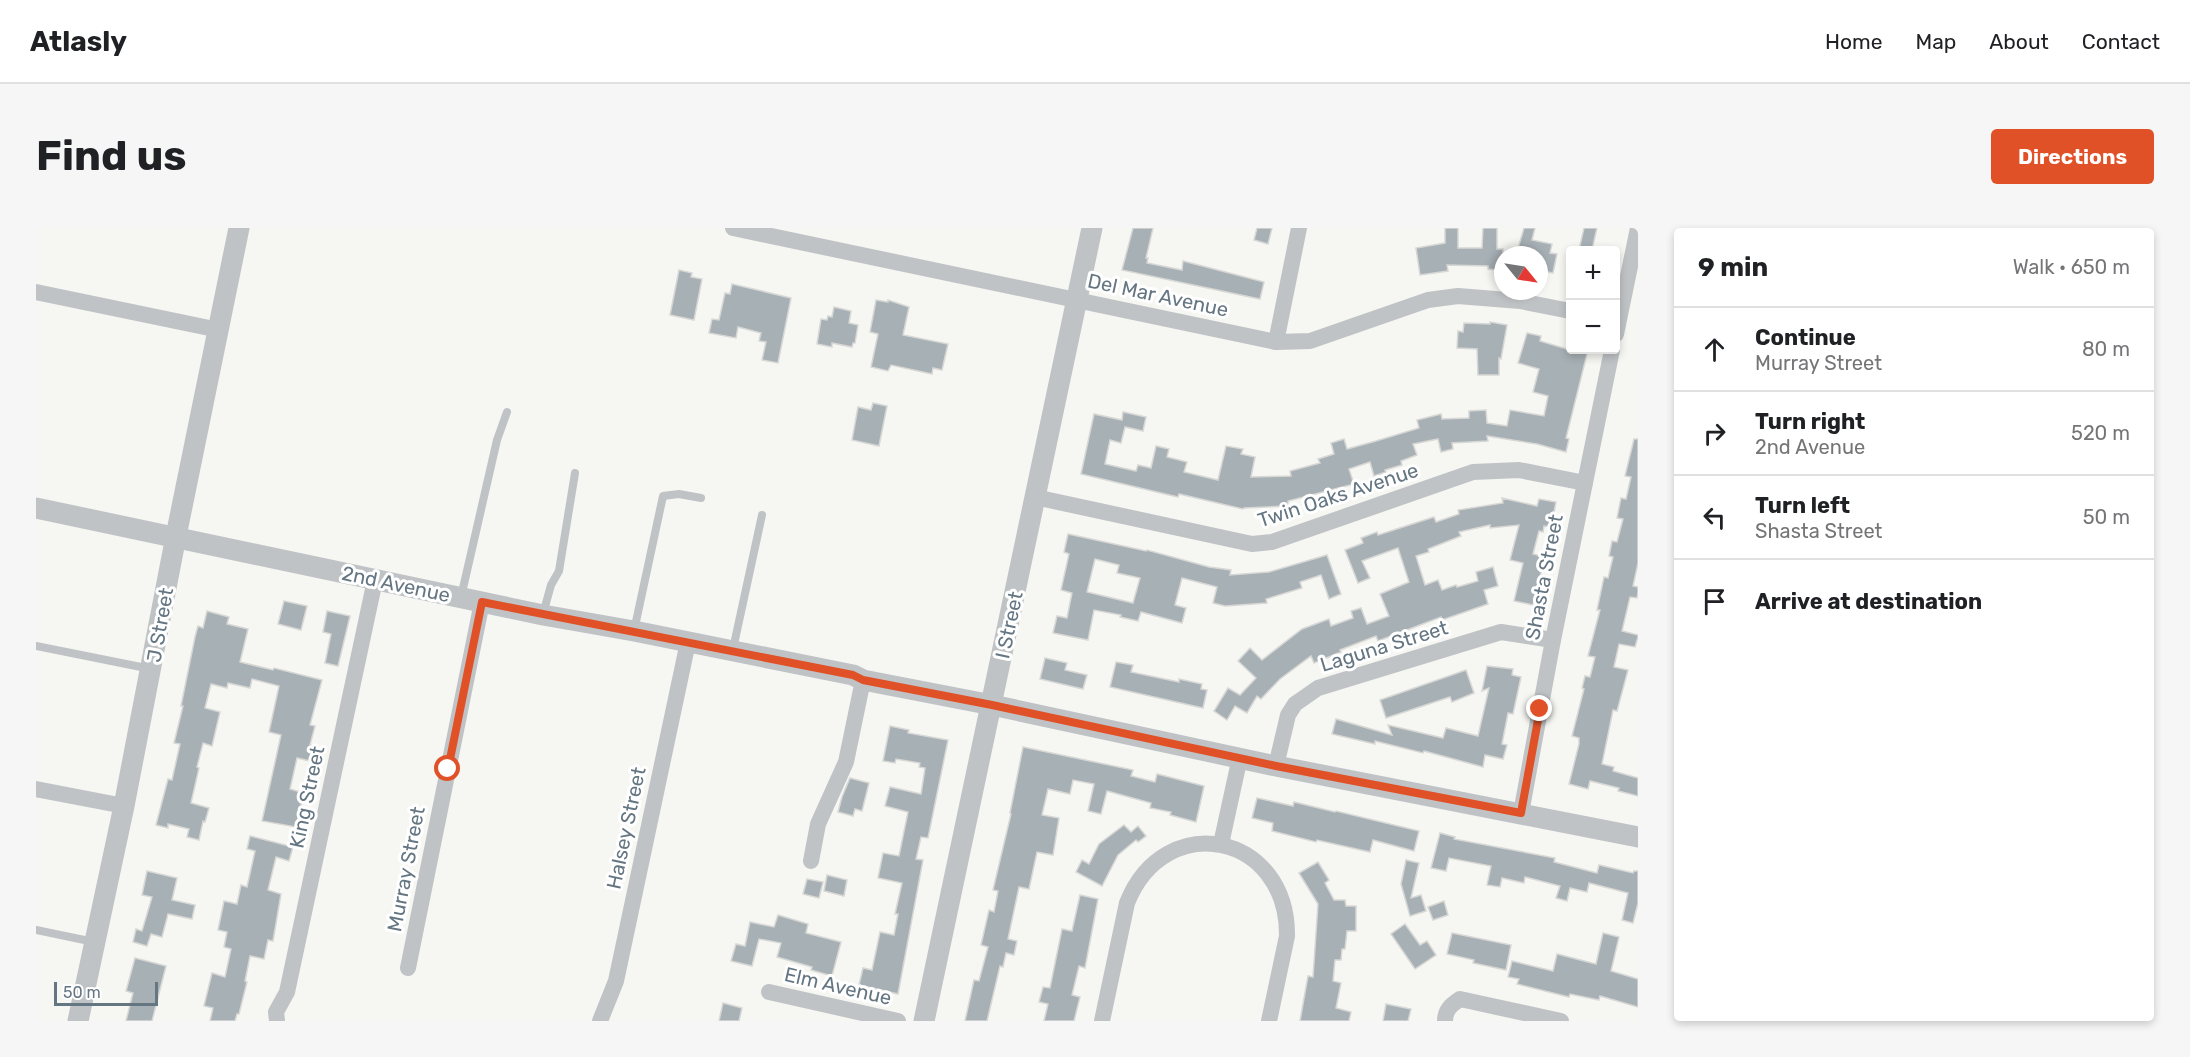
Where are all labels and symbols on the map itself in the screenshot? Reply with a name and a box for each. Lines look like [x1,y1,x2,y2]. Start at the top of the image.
north arrow [1494,246,1548,300]
street label: Del Mar Avenue [1085,268,1231,322]
street label: Twin Oaks Avenue [1255,458,1421,532]
street label: Shasta Street [1520,512,1568,642]
street label: 2nd Avenue [340,561,452,607]
street label: J Street [142,586,178,664]
street label: I Street [990,589,1028,661]
street label: Laguna Street [1317,615,1451,677]
route end [1526,695,1552,721]
street label: King Street [284,744,330,850]
route start [434,755,460,781]
street label: Halsey Street [601,764,651,891]
street label: Murray Street [382,804,430,934]
street label: Elm Avenue [782,962,894,1010]
scale bar [54,979,158,1006]

